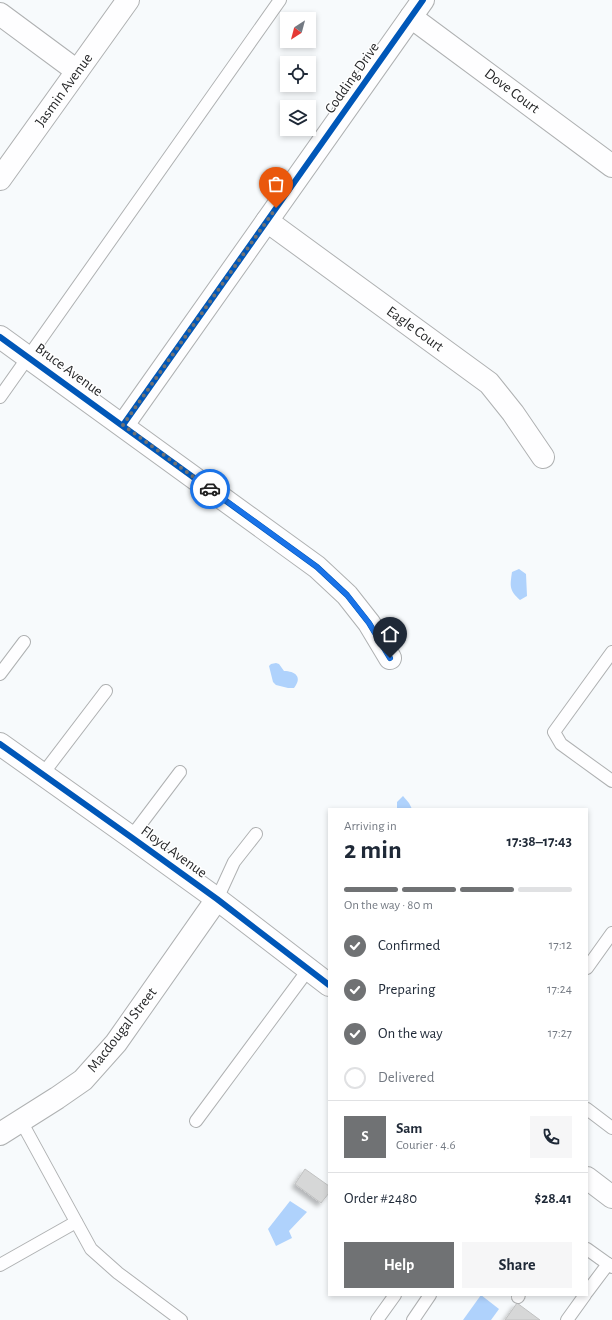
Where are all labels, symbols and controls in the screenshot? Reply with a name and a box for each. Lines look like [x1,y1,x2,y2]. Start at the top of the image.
north arrow [280,12,316,48]
map controls [280,12,316,136]
street label: Codding Drive [322,40,382,116]
street label: Jasmin Avenue [33,51,96,129]
button: locate [280,56,316,92]
street label: Dove Court [482,66,542,116]
button: layers [280,100,316,136]
pin [259,167,293,208]
icon: bag [265,173,287,195]
street label: Eagle Court [384,303,446,355]
street label: Bruce Avenue [33,341,106,399]
courier [190,469,230,509]
icon: car [199,478,221,500]
pin [373,617,407,658]
icon: home [379,623,401,645]
text: Arriving in [344,820,397,833]
street label: Floyd Avenue [138,823,210,881]
text: 17:38–17:43 [507,834,572,849]
text: 2 min [344,837,402,863]
text: On the way · 80 m [344,899,433,912]
icon: check [344,935,366,957]
text: Confirmed [378,938,440,953]
text: 17:12 [549,939,572,952]
icon: check [344,979,366,1001]
text: Preparing [378,982,435,997]
text: 17:24 [547,983,572,996]
street label: Macdougal Street [84,985,160,1075]
icon: check [344,1023,366,1045]
text: On the way [378,1026,443,1041]
text: 17:27 [548,1027,572,1040]
text: Delivered [378,1070,435,1085]
button: phone [530,1116,572,1158]
text: Sam [396,1121,422,1136]
text: S [361,1129,369,1144]
text: Courier · 4.6 [396,1139,456,1152]
text: Order #2480 [344,1191,417,1206]
text: $28.41 [534,1191,572,1206]
button: Help [344,1242,454,1288]
button: Share [462,1242,572,1288]

